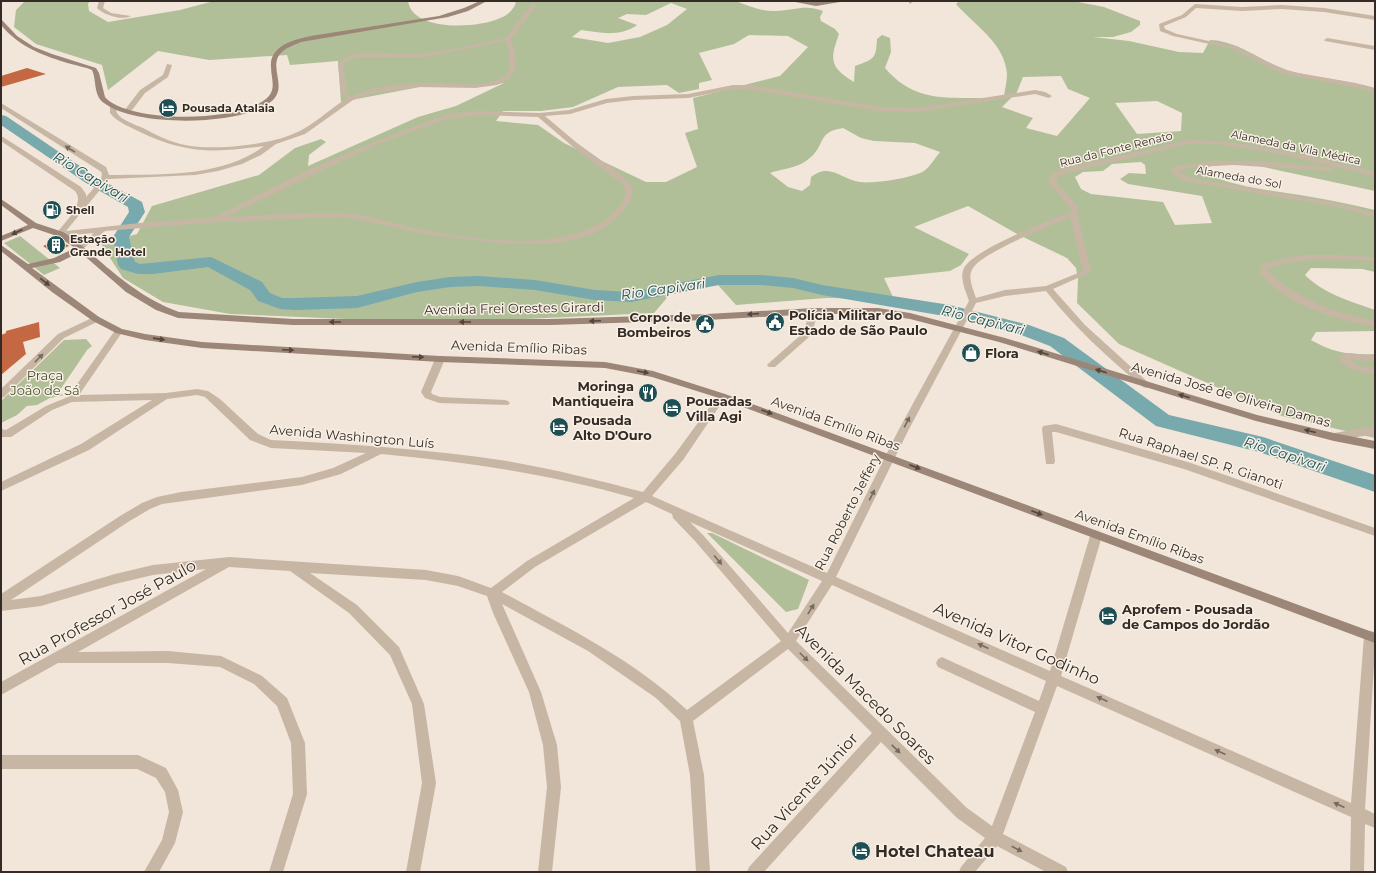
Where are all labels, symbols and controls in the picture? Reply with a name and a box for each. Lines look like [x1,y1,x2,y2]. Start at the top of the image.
hotel icon: Pousada Atalaia [157,97,179,119]
place label: Pousada Atalaia [182,101,275,115]
street label: Alameda da Vila Médica [1230,126,1362,168]
street label: Rua da Fonte Renato [1058,128,1174,170]
one-way arrow [64,145,76,152]
water label: Rio Capivari [50,147,132,207]
street label: Alameda do Sol [1195,163,1283,191]
fuel station icon: Shell [41,199,63,221]
place label: Shell [66,203,94,217]
one-way arrow [12,229,23,235]
place label: Estação Grande Hotel [70,232,146,259]
building icon: Estação Grande Hotel [45,234,67,256]
water label: Rio Capivari [620,274,707,304]
one-way arrow [39,277,50,286]
street label: Avenida Frei Orestes Girardi [424,298,604,318]
water label: Rio Capivari [940,301,1027,339]
place label: Polícia Militar do Estado de São Paulo [789,307,928,338]
place label: Corpo de Bombeiros [617,309,691,340]
one-way arrow [747,310,759,317]
public building icon: Polícia Militar do Estado de São Paulo [764,311,786,333]
public building icon: Corpo de Bombeiros [694,313,716,335]
one-way arrow [588,318,601,324]
one-way arrow [328,319,341,325]
one-way arrow [458,319,471,325]
one-way arrow [153,336,165,342]
street label: Avenida Emílio Ribas [451,337,587,357]
shop icon: Flora [960,342,982,364]
place label: Flora [985,345,1019,361]
one-way arrow [282,346,294,353]
one-way arrow [1037,350,1049,356]
one-way arrow [34,353,44,363]
one-way arrow [412,354,424,361]
street label: Avenida José de Oliveira Damas [1130,358,1332,430]
park label: Praça João de Sá [9,367,80,398]
one-way arrow [1095,368,1107,374]
one-way arrow [637,370,649,376]
place label: Moringa Mantiqueira [552,378,634,409]
restaurant icon: Moringa Mantiqueira [637,382,659,404]
street label: Avenida Emílio Ribas [769,392,903,454]
place label: Pousadas Villa Agi [685,393,752,424]
one-way arrow [1178,393,1190,399]
hotel icon: Pousadas Villa Agi [661,397,683,419]
one-way arrow [761,410,773,416]
place label: Pousada Alto D'Ouro [572,412,652,443]
hotel icon: Pousada Alto D'Ouro [548,416,570,438]
one-way arrow [904,416,910,428]
street label: Avenida Washington Luís [269,421,435,451]
street label: Rua Raphael SP. R. Gianoti [1117,424,1285,492]
one-way arrow [1303,428,1315,434]
water label: Rio Capivari [1242,432,1328,476]
street label: Rua Roberto Jeffery [811,450,884,573]
one-way arrow [909,464,921,470]
one-way arrow [869,489,875,500]
street label: Avenida Emílio Ribas [1073,505,1207,567]
one-way arrow [1031,510,1043,516]
one-way arrow [713,555,722,564]
street label: Rua Professor José Paulo [15,556,199,669]
street label: Avenida Vitor Godinho [931,598,1103,689]
place label: Aprofem - Pousada de Campos do Jordão [1121,601,1270,632]
one-way arrow [807,603,814,615]
hotel icon: Aprofem - Pousada de Campos do Jordão [1097,605,1119,627]
street label: Avenida Macedo Soares [792,620,940,768]
one-way arrow [977,643,989,649]
one-way arrow [799,652,809,662]
one-way arrow [1096,696,1107,702]
street label: Rua Vicente Júnior [747,729,862,854]
one-way arrow [891,744,901,754]
one-way arrow [1215,749,1226,755]
one-way arrow [1334,802,1345,808]
hotel icon: Hotel Chateau [850,840,872,862]
place label: Hotel Chateau [875,842,994,861]
one-way arrow [1011,846,1023,853]

